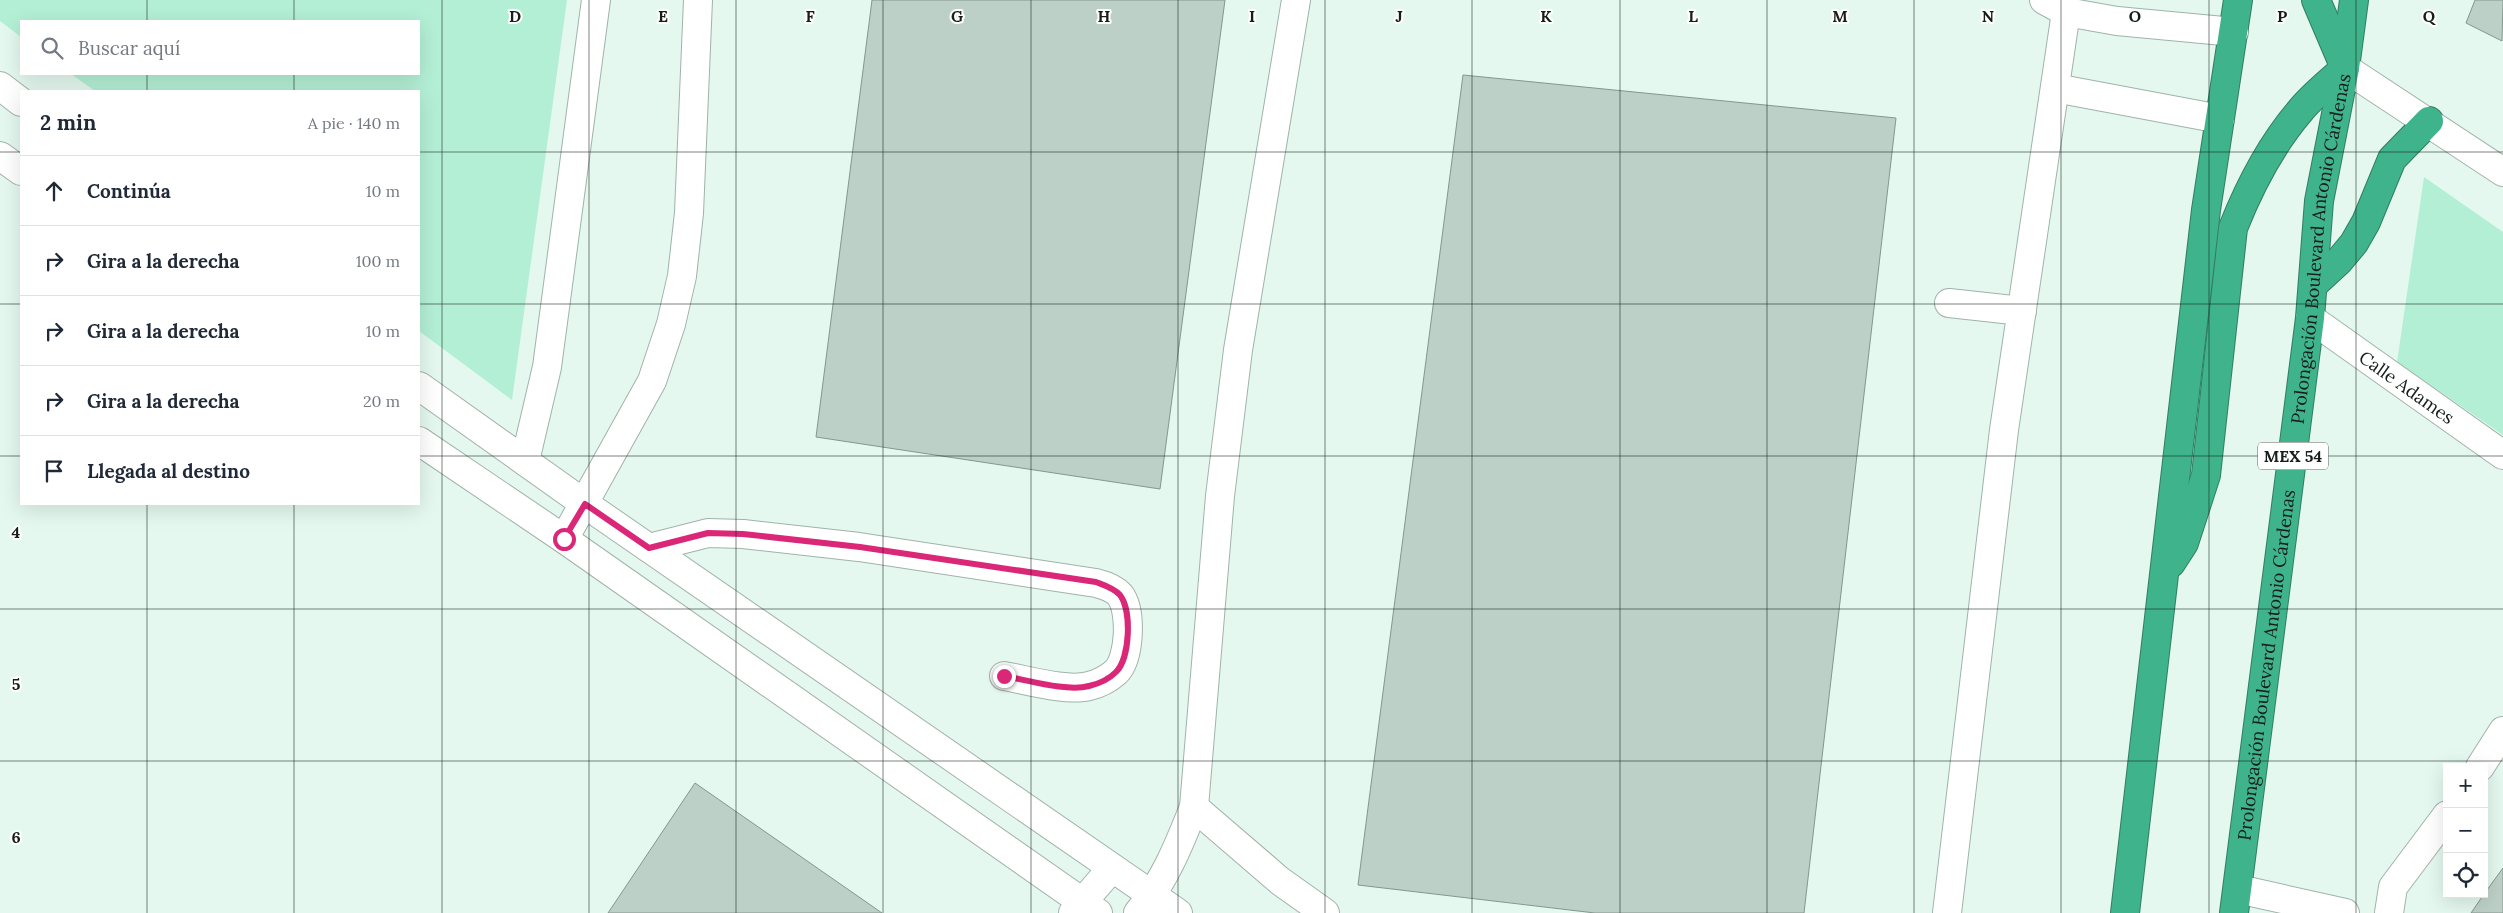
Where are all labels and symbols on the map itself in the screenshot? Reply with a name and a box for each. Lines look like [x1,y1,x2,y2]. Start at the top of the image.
text: D [509,6,521,26]
text: E [658,6,668,26]
text: F [805,6,815,26]
text: G [951,6,963,26]
text: H [1098,6,1111,26]
text: I [1249,6,1255,26]
text: J [1395,6,1403,26]
text: K [1540,6,1552,26]
text: L [1688,6,1698,26]
text: M [1832,6,1848,26]
text: N [1982,6,1994,26]
text: O [2129,6,2141,26]
text: P [2277,6,2287,26]
text: Q [2423,6,2436,26]
street label: Prolongación Boulevard Antonio Cárdenas [2285,72,2355,425]
street label: Calle Adames [2355,345,2459,429]
road number: MEX 54 [2258,442,2328,470]
street label: Prolongación Boulevard Antonio Cárdenas [2232,488,2299,842]
text: 4 [12,522,21,542]
route start [553,528,576,551]
route end [993,665,1016,688]
text: 5 [12,674,21,694]
text: 6 [11,827,21,847]

